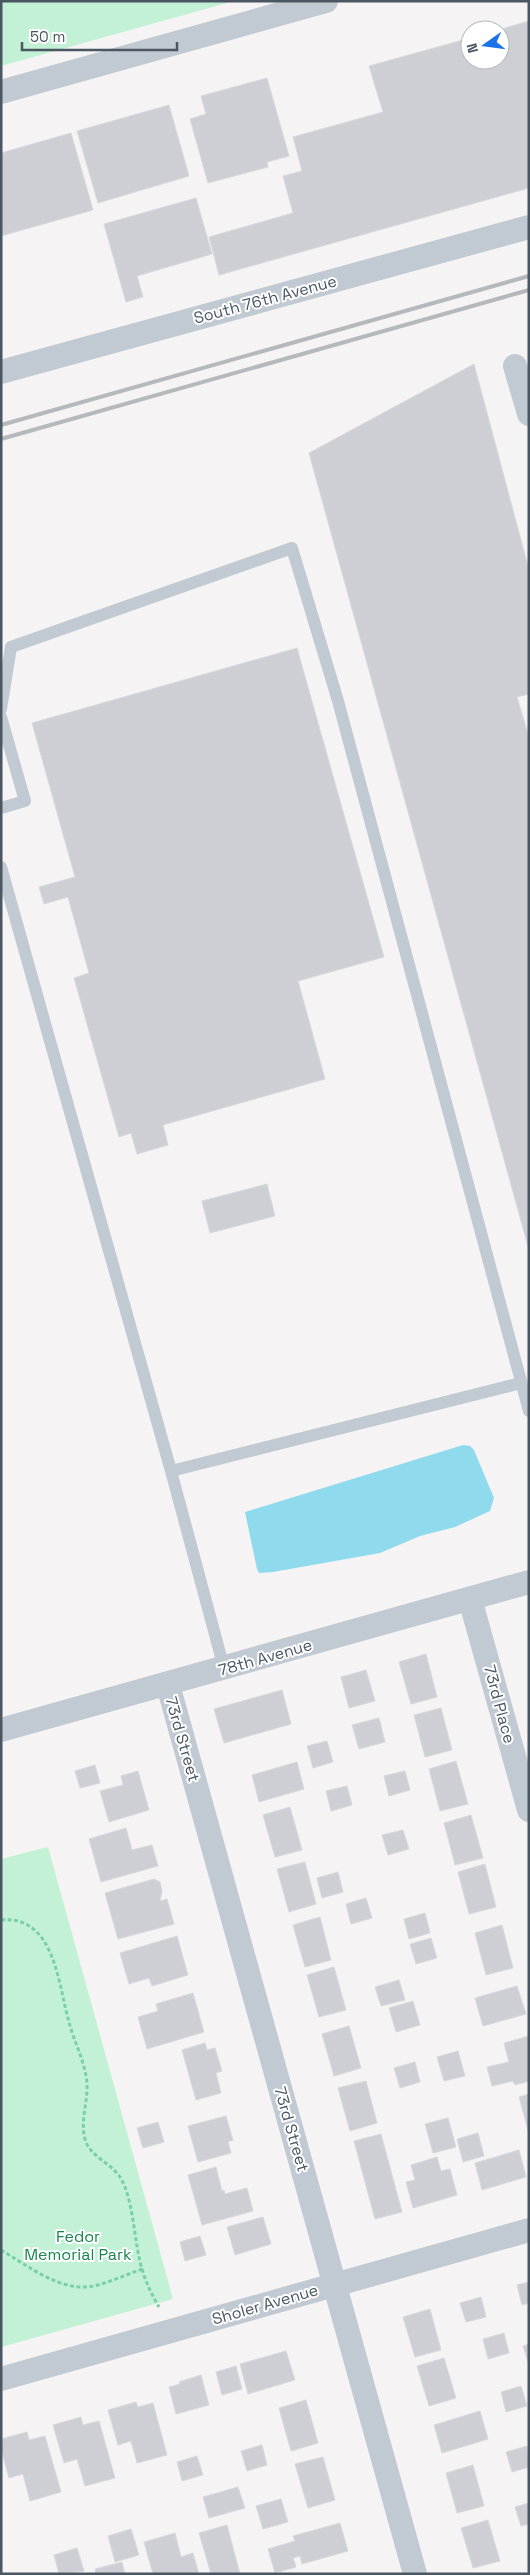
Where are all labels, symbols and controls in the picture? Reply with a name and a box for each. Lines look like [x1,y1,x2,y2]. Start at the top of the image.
scale bar [22,20,178,52]
north arrow [460,20,510,70]
text: 50 m [30,27,65,46]
text: N [463,41,482,55]
street label: South 76th Avenue [191,270,339,329]
street label: 78th Avenue [216,1634,314,1681]
street label: 73rd Place [479,1663,520,1746]
street label: 73rd Street [160,1694,205,1784]
street label: 73rd Street [269,2084,314,2174]
park label: Fedor Memorial Park [24,2226,132,2265]
street label: Sholer Avenue [210,2279,321,2330]

